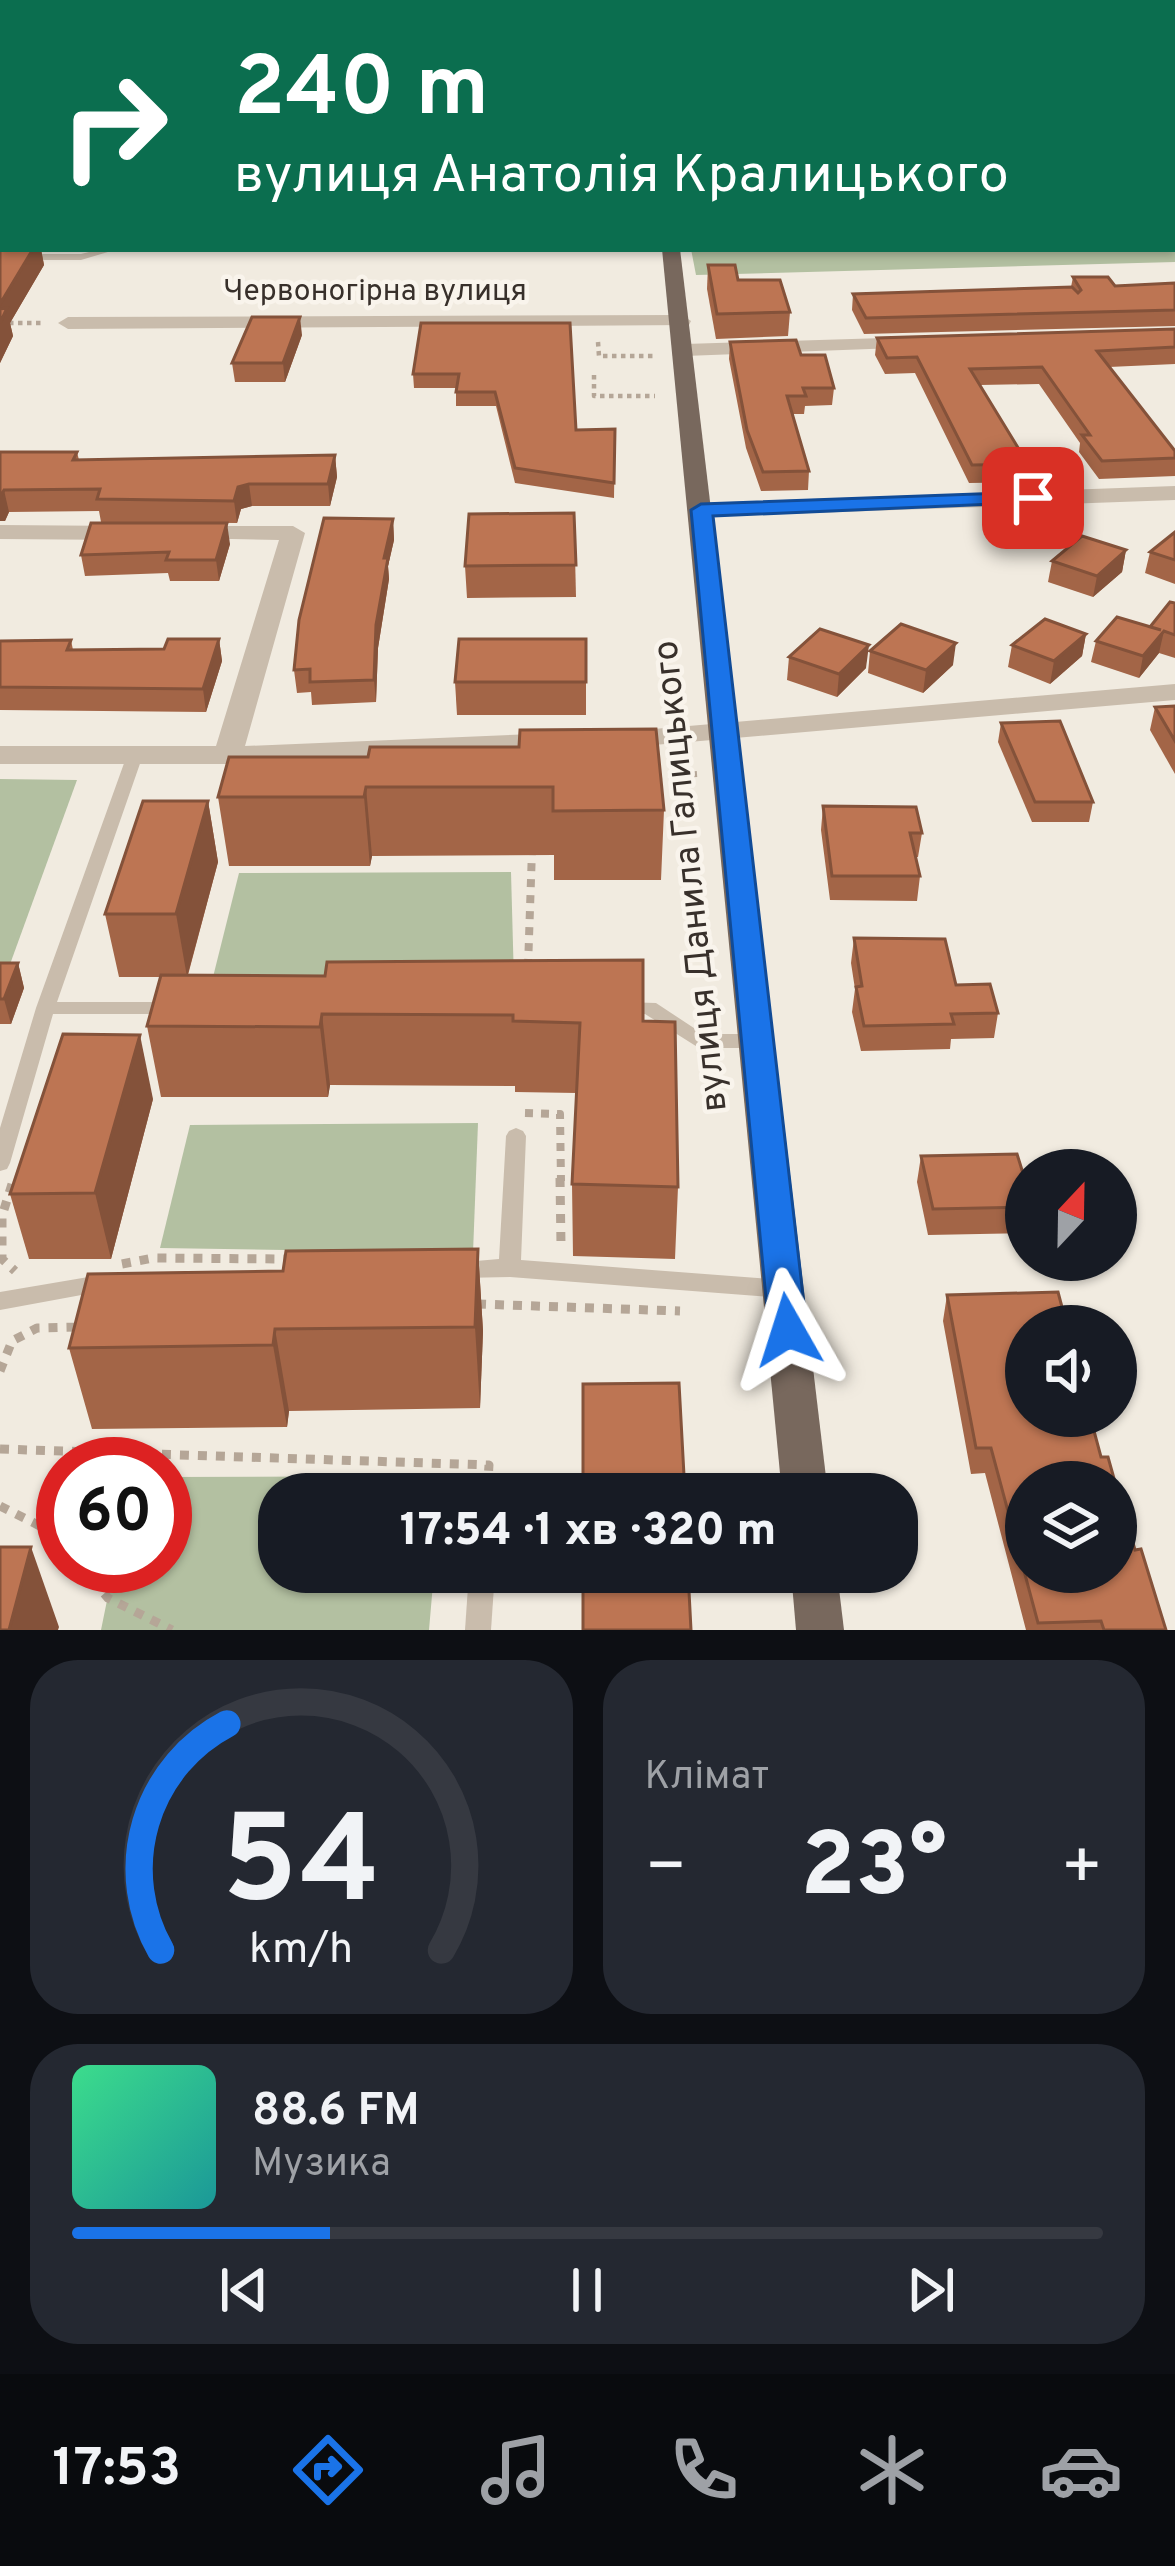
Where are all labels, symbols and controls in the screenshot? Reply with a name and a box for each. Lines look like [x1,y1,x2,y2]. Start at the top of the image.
text: 240 m [234,39,489,145]
icon: right [36,48,192,204]
text: вулиця Анатолія Кралицького [234,143,1009,212]
street label: Червоногірна вулиця [223,274,527,311]
pin [982,447,1084,549]
icon: arrive [1000,465,1066,531]
street label: вулиця Данила Галицького [644,638,740,1114]
north arrow [1005,1149,1137,1281]
map controls [1005,1149,1137,1593]
position arrow [725,1267,851,1393]
button: sound [1005,1305,1137,1437]
speed limit sign: 60 [36,1437,192,1593]
button: layers [1005,1461,1137,1593]
text: 17:54 · 1 хв · 320 m [400,1504,776,1561]
text: Клімат [645,1754,769,1803]
text: 54 [222,1789,381,1947]
text: 23° [800,1814,947,1927]
text: − [645,1829,687,1912]
text: + [1060,1829,1103,1912]
text: km/h [249,1924,353,1978]
text: 88.6 FM [252,2084,420,2141]
text: Музика [252,2141,391,2190]
icon: previous [211,2257,277,2323]
icon: pause [554,2257,620,2323]
icon: next [898,2257,964,2323]
icon: directions [286,2428,370,2512]
icon: music [474,2428,558,2512]
icon: phone [662,2428,746,2512]
icon: climate [850,2428,934,2512]
icon: car [1039,2428,1123,2512]
text: 17:53 [52,2436,181,2505]

